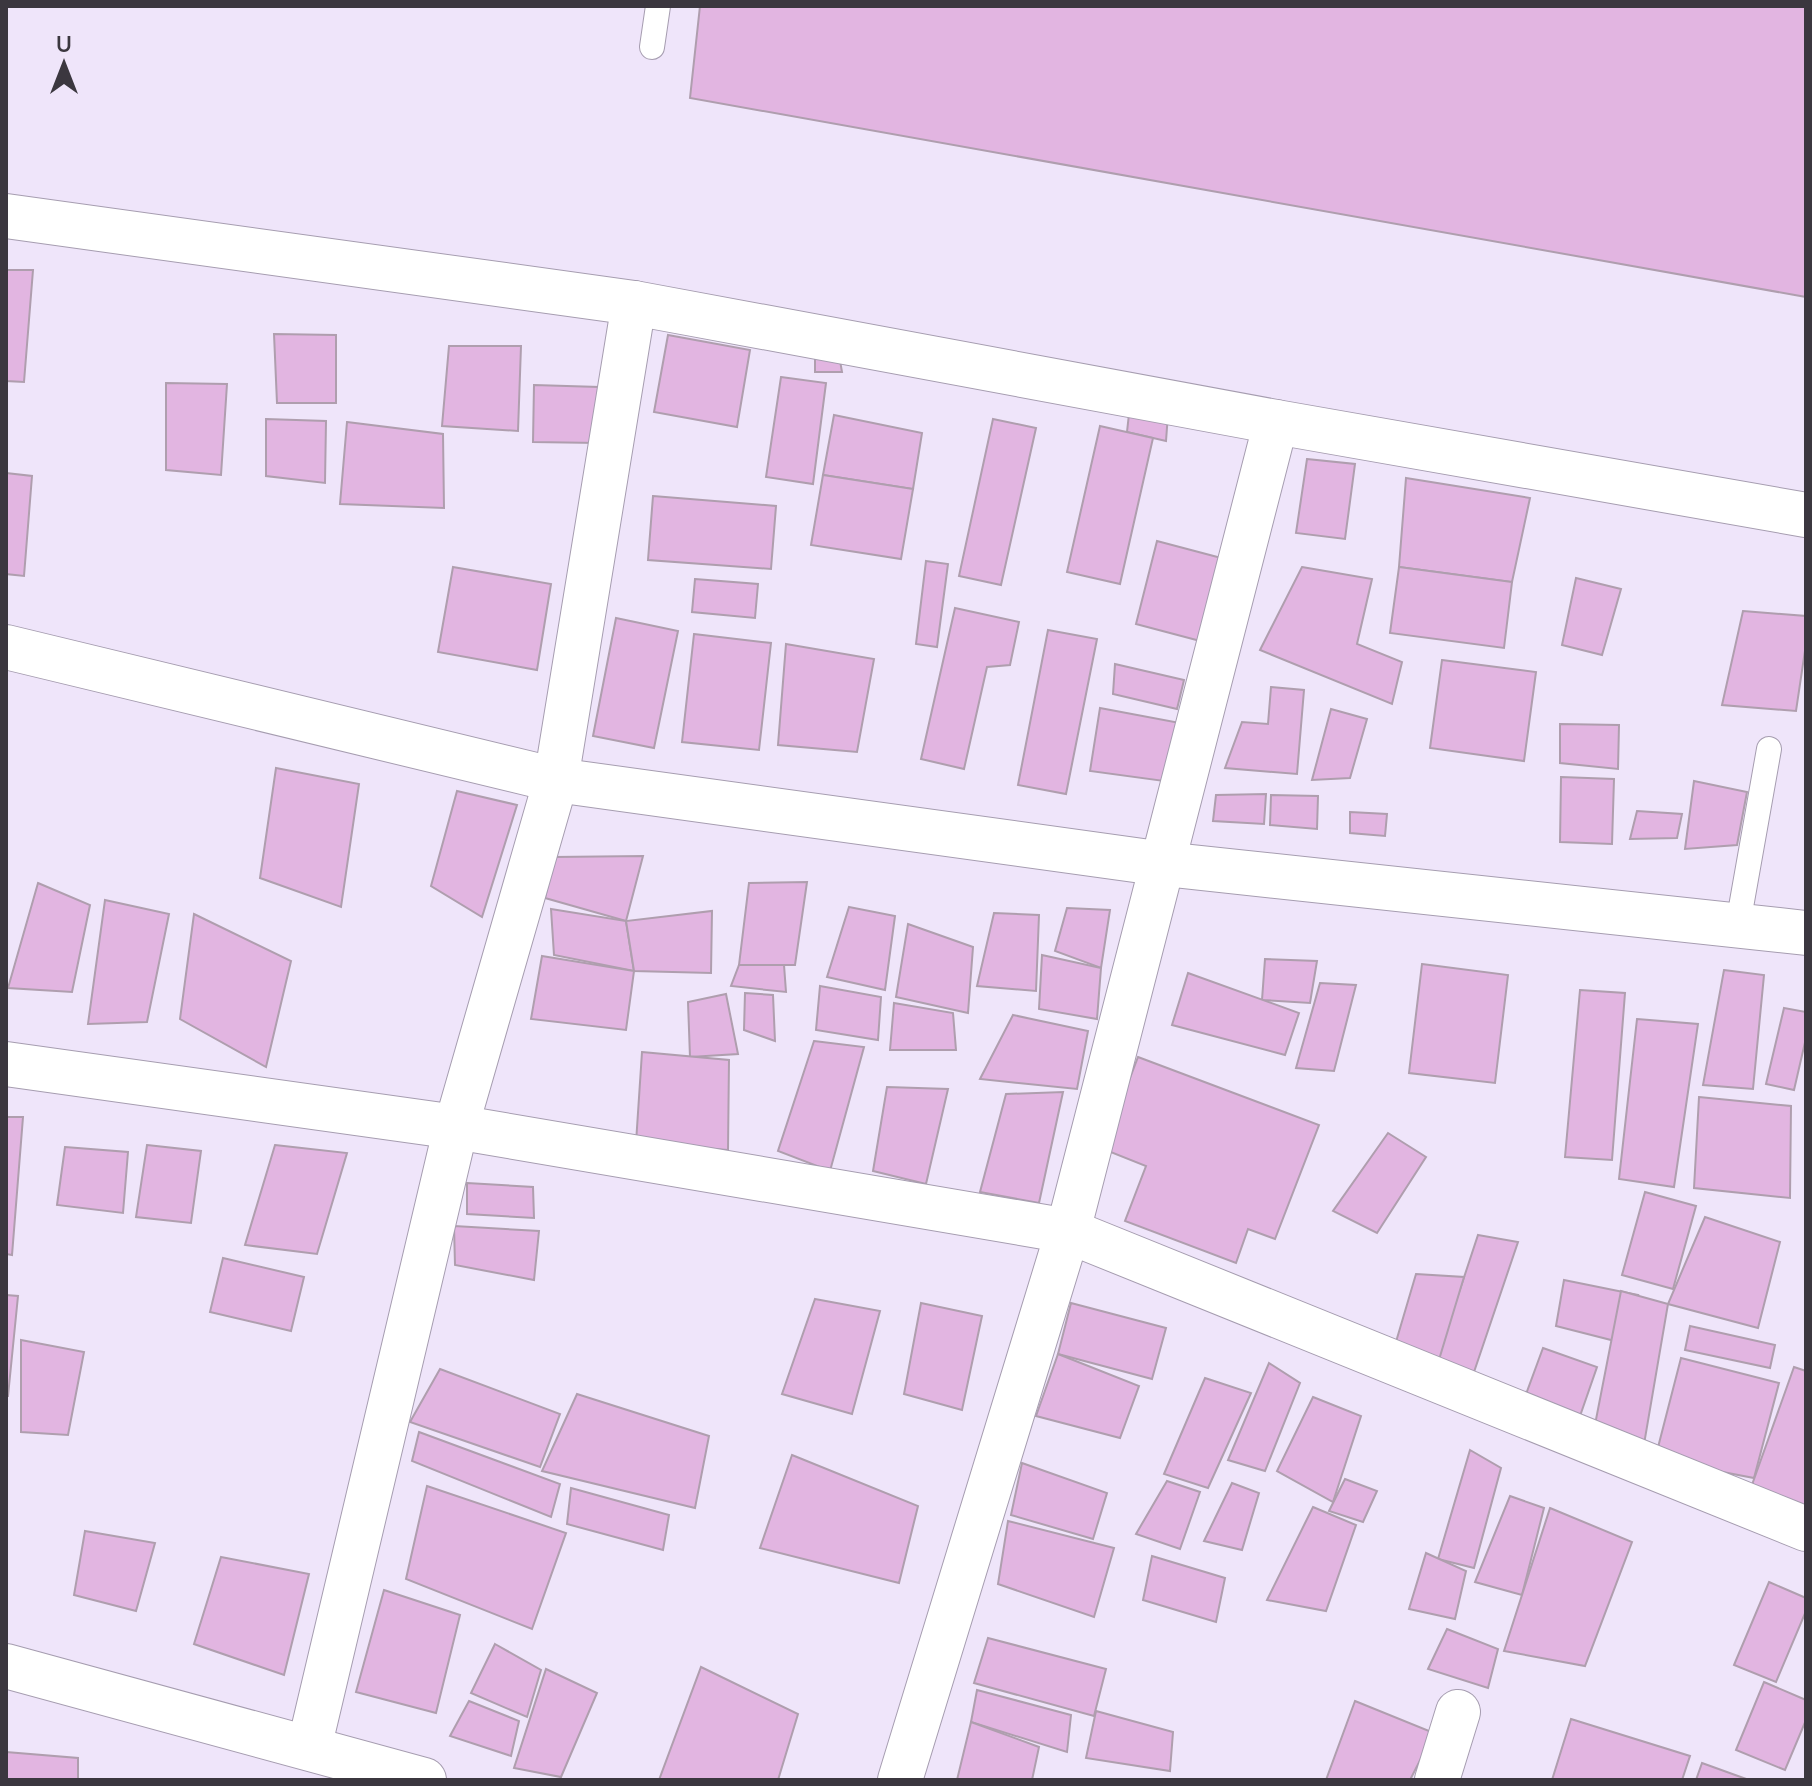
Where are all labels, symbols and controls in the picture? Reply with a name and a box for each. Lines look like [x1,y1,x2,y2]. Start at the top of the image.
north arrow [24,24,104,104]
text: U [56,29,72,59]

